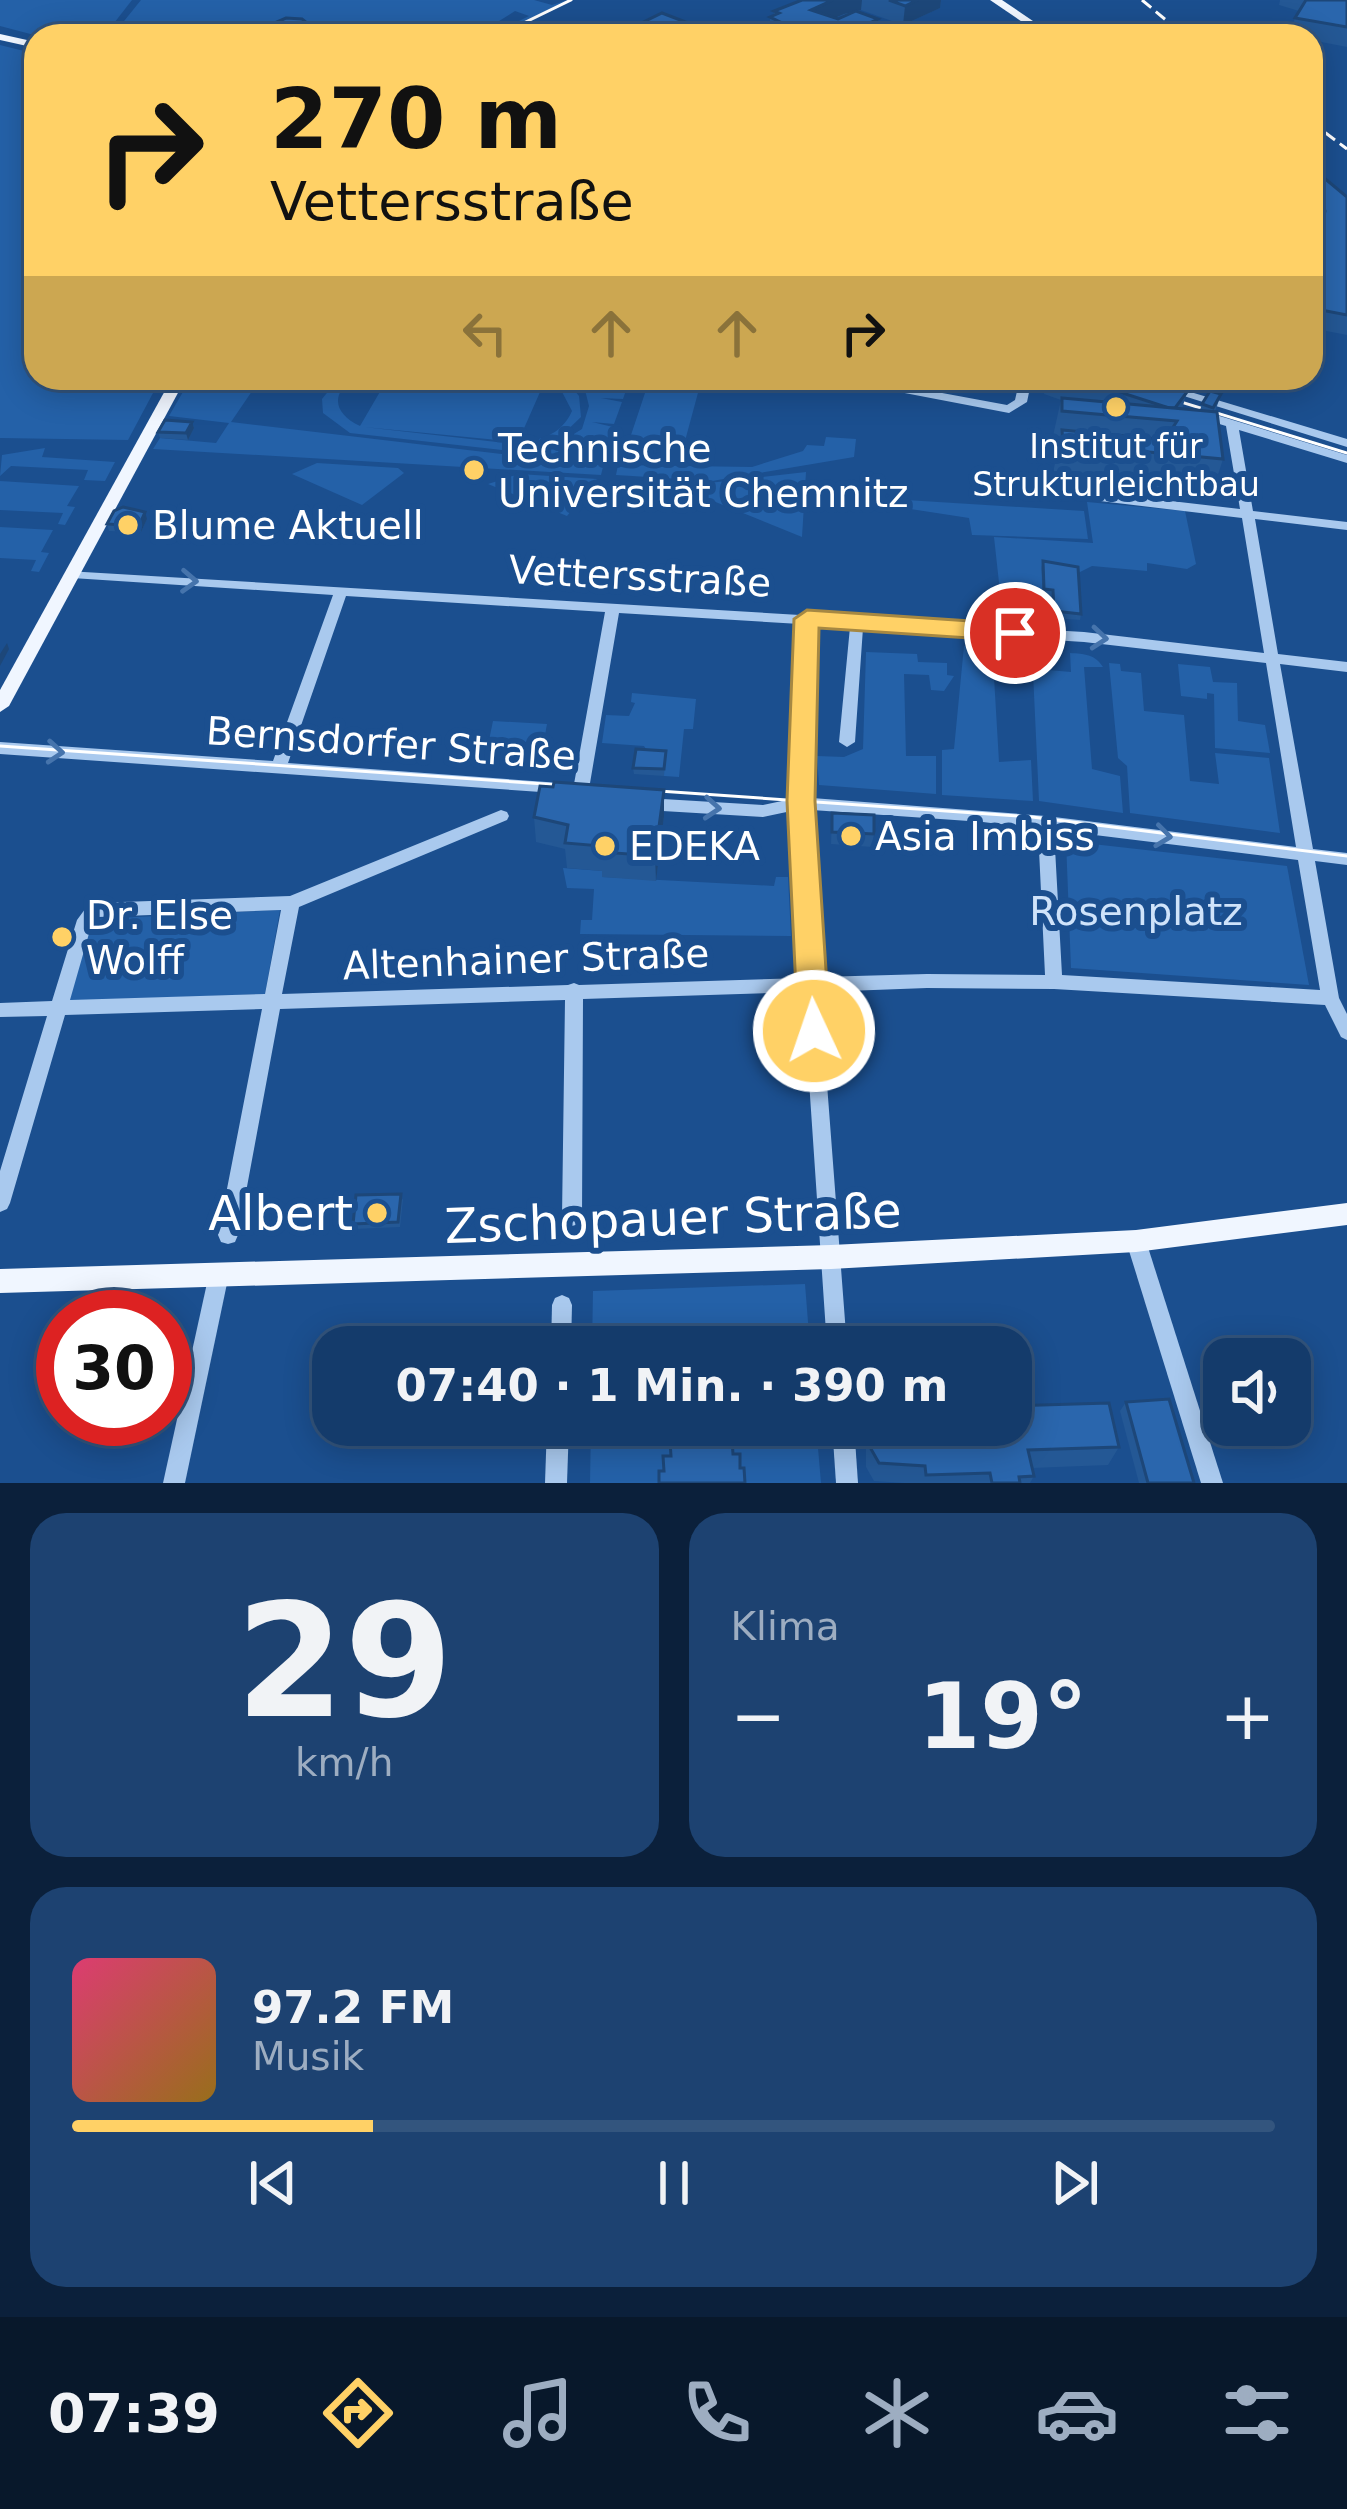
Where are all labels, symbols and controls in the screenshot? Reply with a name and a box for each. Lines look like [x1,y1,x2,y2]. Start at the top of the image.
text: 270 m [270,70,562,168]
icon: right [72,72,228,228]
text: Vettersstraße [270,170,634,233]
icon: left [452,300,518,366]
icon: ahead [578,300,644,366]
icon: ahead [704,300,770,366]
icon: right [830,300,896,366]
marker: Institut für Strukturleichtbau [1103,394,1129,420]
place label: Technische Universität Chemnitz [497,426,909,516]
place label: Institut für Strukturleichtbau [972,427,1260,504]
marker: Technische Universität Chemnitz [461,457,487,483]
place label: Blume Aktuell [152,503,424,548]
marker: Blume Aktuell [115,512,141,538]
street label: Vettersstraße [508,547,772,606]
one-way arrow [180,568,199,594]
pin [964,582,1066,684]
icon: arrive [982,600,1048,666]
one-way arrow [1090,625,1109,651]
street label: Bernsdorfer Straße [205,708,577,779]
one-way arrow [46,738,65,764]
one-way arrow [703,794,722,820]
place label: Asia Imbiss [875,814,1095,859]
one-way arrow [1153,822,1172,848]
marker: Asia Imbiss [838,823,864,849]
place label: EDEKA [629,824,760,869]
marker: EDEKA [592,833,618,859]
park label: Rosenplatz [1029,889,1243,934]
place label: Dr. Else Wolff [86,893,233,983]
marker: Dr. Else Wolff [49,924,75,950]
street label: Altenhainer Straße [342,931,710,988]
position arrow [751,968,877,1094]
street label: Zschopauer Straße [444,1182,902,1254]
place label: Albert [208,1185,353,1241]
marker: Albert [364,1200,390,1226]
speed limit sign: 30 [36,1290,192,1446]
map controls [1203,1338,1311,1446]
button: sound [1203,1338,1311,1446]
text: 07:40 · 1 Min. · 390 m [396,1359,948,1412]
text: 29 [236,1571,453,1753]
text: Klima [731,1604,840,1649]
text: 19° [918,1664,1088,1769]
text: − [731,1678,786,1755]
text: + [1220,1678,1275,1755]
text: km/h [295,1740,393,1785]
text: 97.2 FM [252,1981,454,2034]
text: Musik [252,2034,364,2079]
icon: previous [240,2150,306,2216]
icon: pause [641,2150,707,2216]
icon: next [1042,2150,1108,2216]
icon: directions [316,2371,400,2455]
icon: music [496,2371,580,2455]
icon: phone [675,2371,759,2455]
icon: climate [855,2371,939,2455]
icon: car [1035,2371,1119,2455]
icon: filters [1215,2371,1299,2455]
text: 07:39 [48,2382,220,2445]

